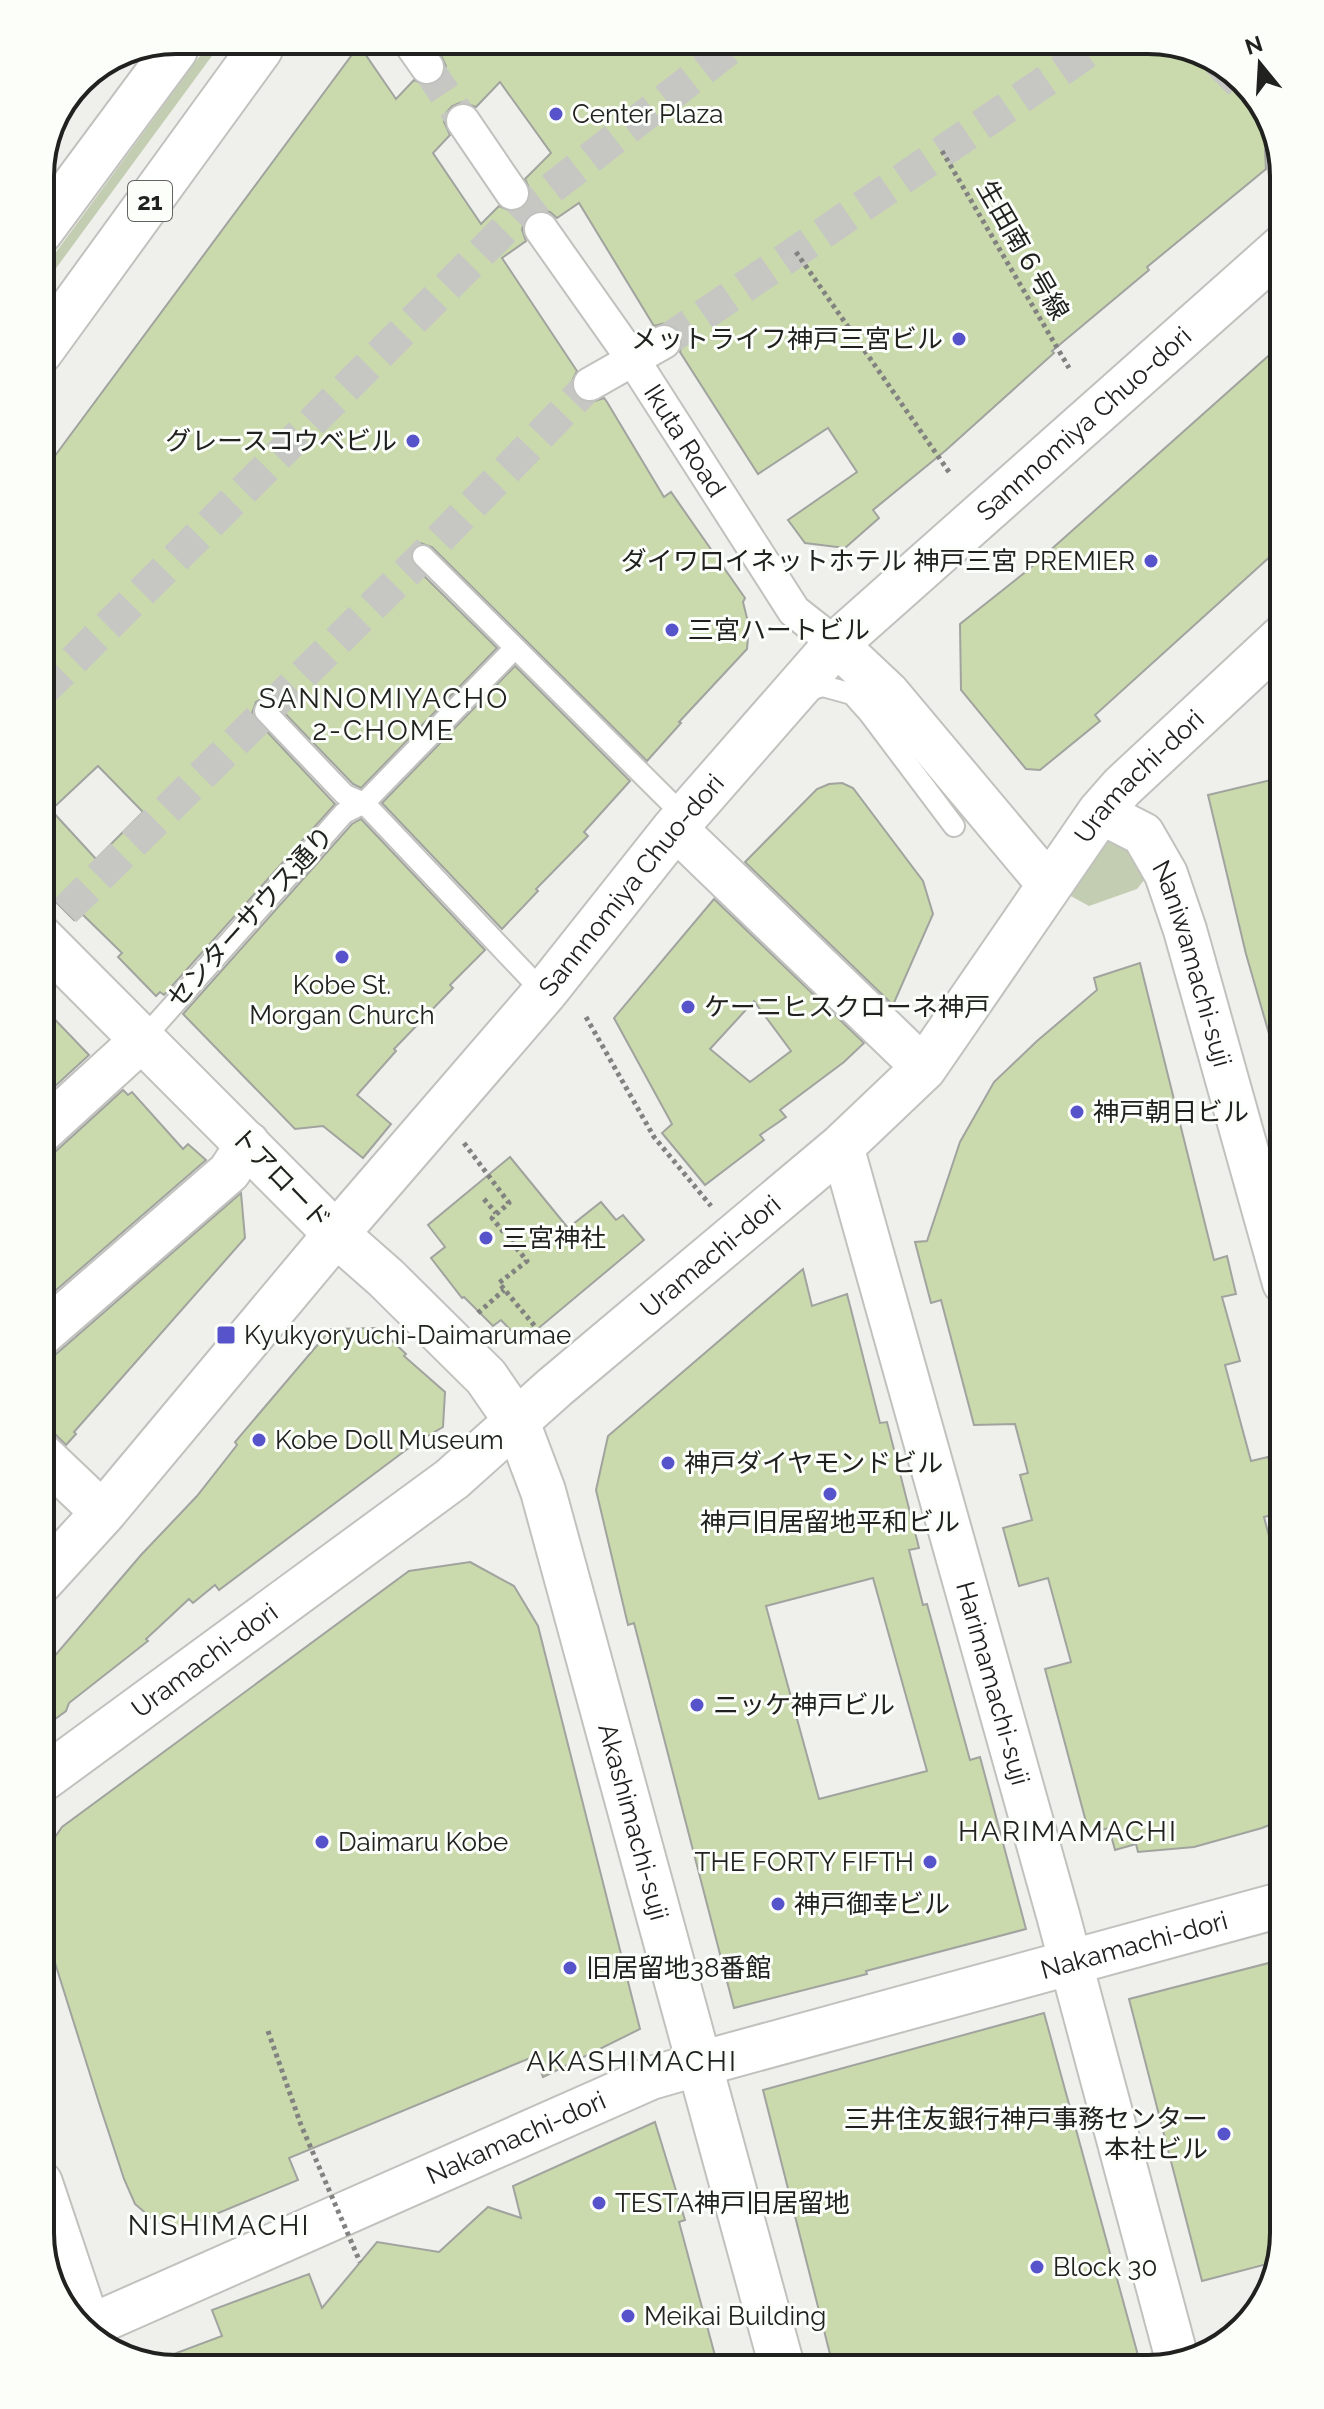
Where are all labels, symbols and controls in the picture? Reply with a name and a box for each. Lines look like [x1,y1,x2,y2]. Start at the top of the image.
north arrow [1220,24,1300,104]
text: N [1242,30,1266,60]
place label: Center Plaza [572,99,723,129]
marker: Center Plaza [547,105,565,123]
street label: 生田南６号線 [971,175,1075,325]
road number: 21 [128,181,172,221]
street label: Sannnomiya Chuo-dori [971,321,1197,527]
place label: メットライフ神戸三宮ビル [631,324,943,354]
marker: メットライフ神戸三宮ビル [950,330,968,348]
street label: Ikuta Road [638,379,732,502]
place label: グレースコウベビル [165,426,397,456]
marker: グレースコウベビル [404,432,422,450]
place label: ダイワロイネットホテル 神戸三宮 PREMIER [621,546,1135,576]
marker: ダイワロイネットホテル 神戸三宮 PREMIER [1142,552,1160,570]
place label: 三宮ハートビル [688,615,870,645]
marker: 三宮ハートビル [663,621,681,639]
district label: SANNOMIYACHO 2-CHOME [259,682,509,747]
street label: Uramachi-dori [1068,704,1210,849]
street label: Sannnomiya Chuo-dori [533,768,730,1002]
street label: センターサウス通り [161,820,339,1014]
street label: Naniwamachi-suji [1146,855,1238,1070]
marker: Kobe St. Morgan Church [333,948,351,966]
place label: Kobe St. Morgan Church [249,970,435,1030]
place label: ケーニヒスクローネ神戸 [704,992,990,1022]
marker: ケーニヒスクローネ神戸 [679,998,697,1016]
place label: 神戸朝日ビル [1093,1097,1249,1127]
marker: 神戸朝日ビル [1068,1103,1086,1121]
street label: トアロード [225,1121,337,1235]
street label: Uramachi-dori [634,1189,787,1324]
place label: 三宮神社 [502,1223,606,1253]
marker: 三宮神社 [477,1229,495,1247]
place label: Kyukyoryuchi-Daimarumae [244,1320,571,1350]
marker: Kyukyoryuchi-Daimarumae [215,1324,237,1346]
place label: Kobe Doll Museum [275,1425,504,1455]
marker: Kobe Doll Museum [250,1431,268,1449]
place label: 神戸ダイヤモンドビル [684,1448,943,1478]
marker: 神戸ダイヤモンドビル [659,1454,677,1472]
marker: 神戸旧居留地平和ビル [821,1485,839,1503]
place label: 神戸旧居留地平和ビル [700,1507,960,1537]
street label: Harimamachi-suji [950,1578,1036,1788]
street label: Uramachi-dori [126,1597,283,1724]
place label: ニッケ神戸ビル [713,1690,895,1720]
marker: ニッケ神戸ビル [688,1696,706,1714]
street label: Akashimachi-suji [592,1720,674,1924]
district label: HARIMAMACHI [958,1815,1178,1848]
place label: Daimaru Kobe [338,1827,508,1857]
marker: Daimaru Kobe [313,1833,331,1851]
place label: THE FORTY FIFTH [695,1847,914,1877]
marker: THE FORTY FIFTH [921,1853,939,1871]
place label: 神戸御幸ビル [794,1889,950,1919]
marker: 神戸御幸ビル [769,1895,787,1913]
street label: Nakamachi-dori [1037,1905,1231,1985]
place label: 旧居留地38番館 [586,1953,771,1983]
marker: 旧居留地38番館 [561,1959,579,1977]
district label: AKASHIMACHI [526,2045,738,2078]
street label: Nakamachi-dori [422,2085,610,2190]
place label: 三井住友銀行神戸事務センター 本社ビル [844,2104,1208,2164]
marker: 三井住友銀行神戸事務センター 本社ビル [1215,2125,1233,2143]
place label: TESTA神戸旧居留地 [615,2188,850,2218]
marker: TESTA神戸旧居留地 [590,2194,608,2212]
district label: NISHIMACHI [128,2209,310,2242]
place label: Block 30 [1053,2252,1157,2282]
marker: Block 30 [1028,2258,1046,2276]
place label: Meikai Building [644,2301,826,2331]
marker: Meikai Building [619,2307,637,2325]

